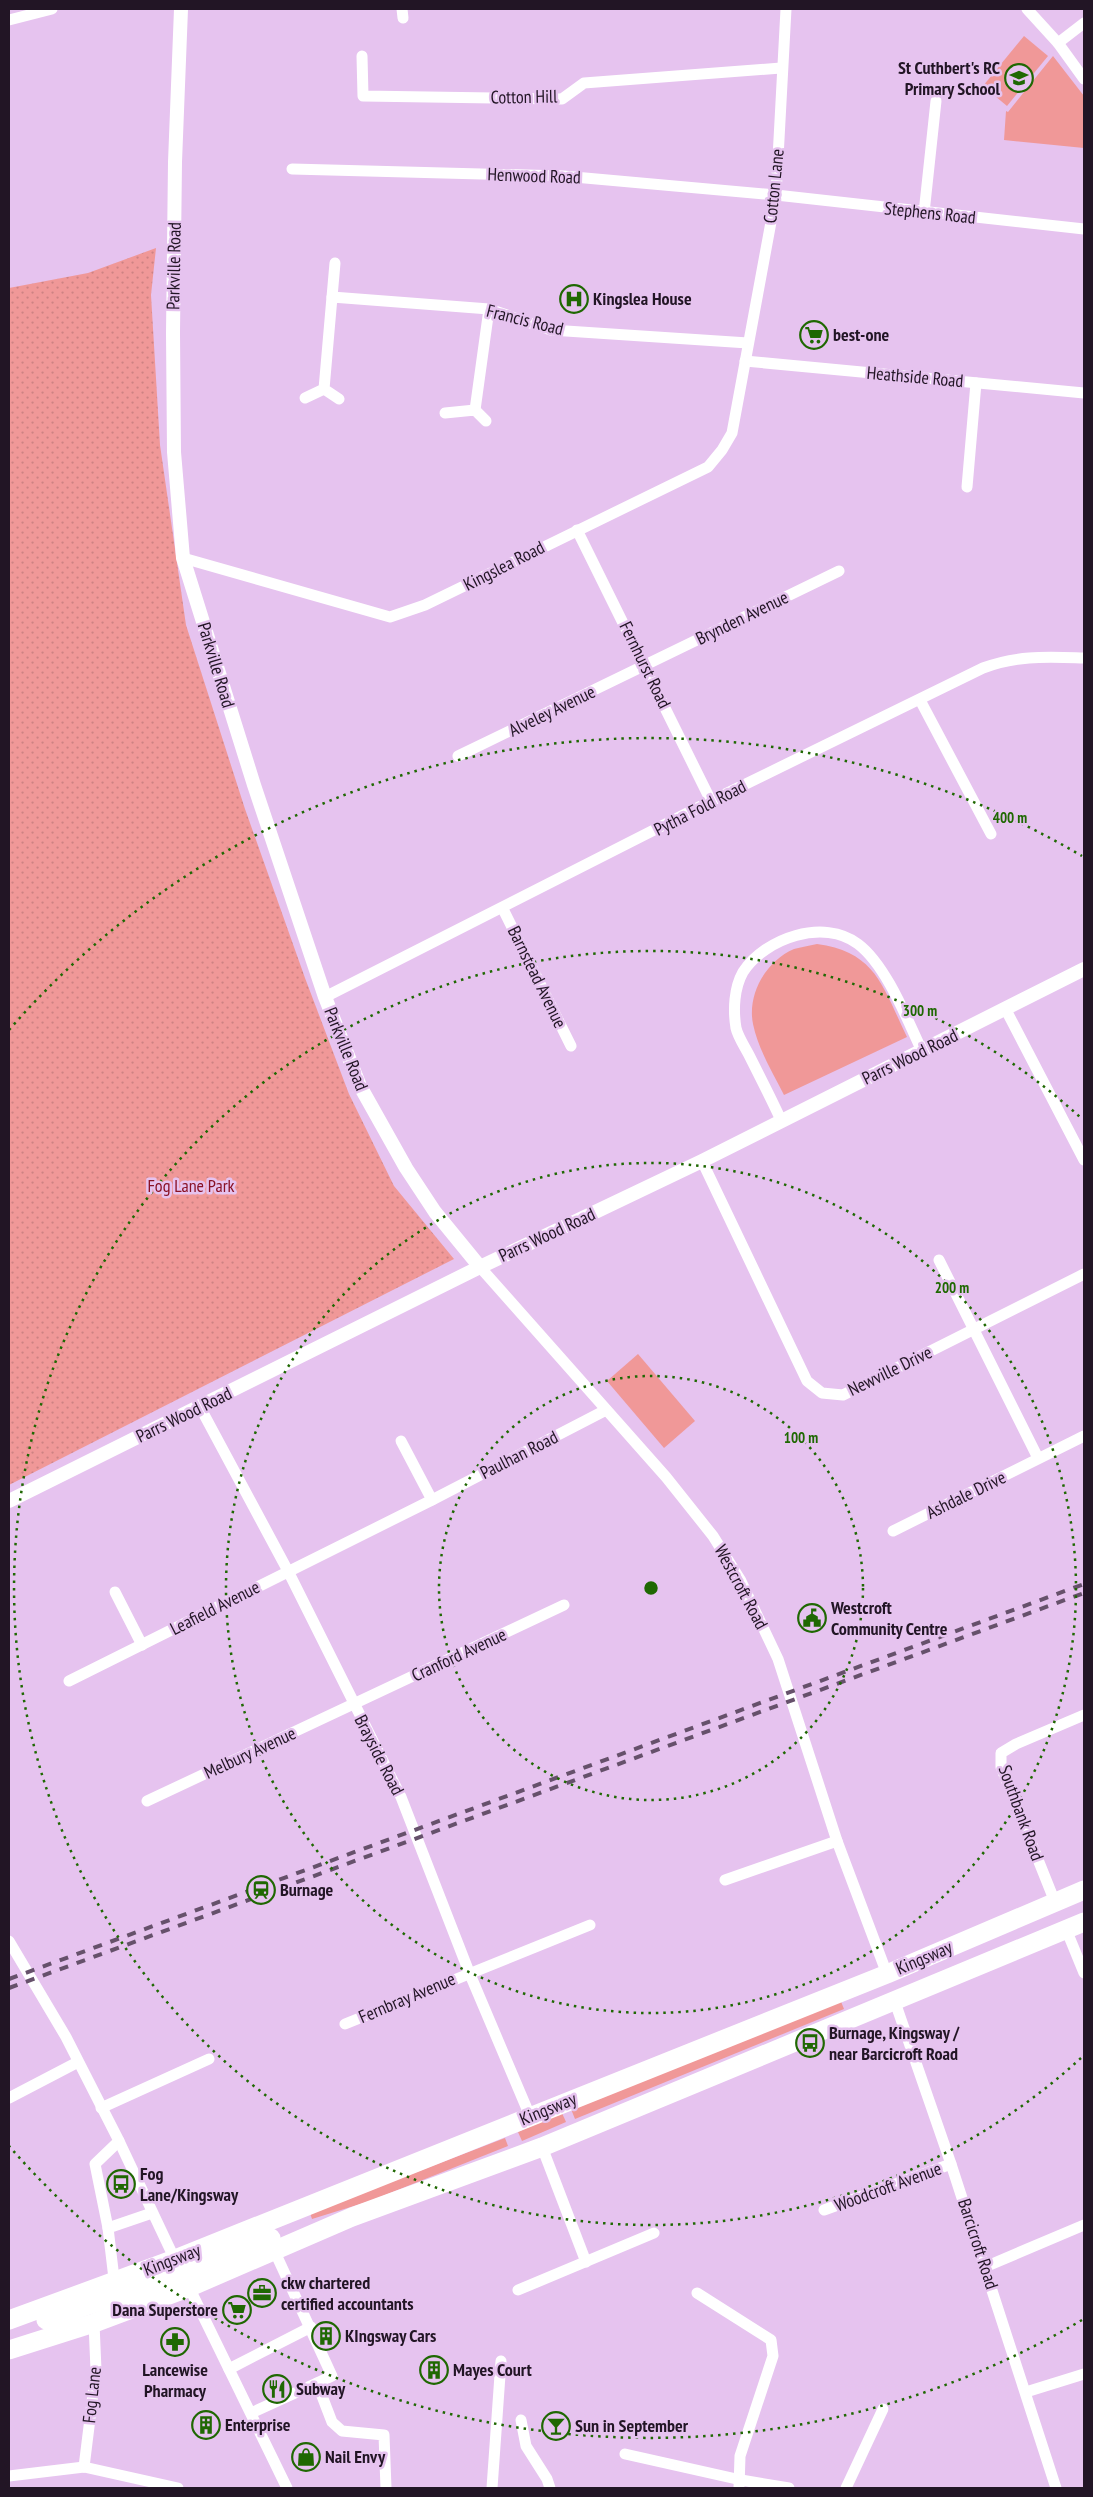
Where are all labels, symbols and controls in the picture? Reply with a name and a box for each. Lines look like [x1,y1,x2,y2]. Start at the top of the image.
place label: St Cuthbert's RC Primary School [898,56,1001,100]
school or university icon: St Cuthbert's RC Primary School [1004,63,1034,93]
street label: Cotton Hill [490,84,558,109]
street label: Cotton Lane [758,148,789,224]
street label: Henwood Road [487,162,581,189]
street label: Stephens Road [883,196,977,229]
street label: Parkville Road [161,222,186,310]
hospital icon: Kingslea House [559,284,589,314]
place label: Kingslea House [593,287,692,310]
street label: Francis Road [484,299,566,340]
supermarket icon: best-one [799,320,829,350]
place label: best-one [833,323,890,346]
street label: Heathside Road [866,361,964,392]
street label: Kingslea Road [459,535,548,596]
street label: Brynden Avenue [692,585,792,650]
street label: Fernhurst Road [615,618,676,712]
street label: Parkville Road [193,619,240,710]
street label: Alveley Avenue [505,680,599,741]
street label: Pytha Fold Road [650,774,750,841]
text: 400 m [993,808,1027,827]
street label: Barnstead Avenue [503,922,572,1032]
text: 300 m [903,1001,937,1020]
street label: Parkville Road [319,1004,374,1094]
street label: Parrs Wood Road [858,1023,961,1090]
park label: Fog Lane Park [147,1174,235,1197]
street label: Parrs Wood Road [495,1202,599,1267]
text: 200 m [935,1278,969,1297]
street label: Newville Drive [844,1340,936,1401]
street label: Parrs Wood Road [132,1381,235,1448]
street label: Paulhan Road [476,1425,562,1484]
text: 100 m [784,1428,818,1447]
street label: Ashdale Drive [922,1465,1009,1524]
street label: Westcroft Road [710,1540,773,1633]
street label: Leafield Avenue [166,1575,263,1640]
centre of rings [642,1579,660,1597]
place label: Westcroft Community Centre [830,1596,948,1640]
public building icon: Westcroft Community Centre [797,1603,827,1633]
street label: Cranford Avenue [408,1623,510,1686]
street label: Brayside Road [349,1711,409,1799]
street label: Melbury Avenue [200,1721,299,1784]
street label: Southbank Road [994,1762,1049,1864]
station icon: Burnage [246,1875,276,1905]
place label: Burnage [280,1878,334,1901]
street label: Kingsway [892,1935,956,1980]
street label: Fernbray Avenue [355,1967,459,2028]
place label: Burnage, Kingsway / near Barcicroft Road [829,2021,960,2065]
bus stop icon: Burnage, Kingsway / near Barcicroft Road [795,2028,825,2058]
street label: Kingsway [516,2087,580,2130]
street label: Woodcroft Avenue [831,2157,944,2216]
place label: Fog Lane/Kingsway [140,2162,239,2206]
bus stop icon: Fog Lane/Kingsway [106,2169,136,2199]
street label: Barcicroft Road [953,2196,1004,2292]
street label: Kingsway [140,2238,204,2281]
place label: ckw chartered certified accountants [281,2271,413,2315]
office icon: ckw chartered certified accountants [247,2278,277,2308]
supermarket icon: Dana Superstore [222,2295,252,2325]
place label: Dana Superstore [112,2298,218,2321]
building icon: KIngsway Cars [311,2321,341,2351]
place label: KIngsway Cars [345,2324,436,2347]
pharmacy icon: Lancewise Pharmacy [160,2327,190,2357]
building icon: Mayes Court [419,2355,449,2385]
place label: Lancewise Pharmacy [142,2358,208,2402]
place label: Mayes Court [453,2358,532,2381]
street label: Fog Lane [77,2366,106,2424]
restaurant icon: Subway [262,2374,292,2404]
place label: Subway [296,2377,346,2400]
building icon: Enterprise [191,2410,221,2440]
bar icon: Sun in September [541,2411,571,2441]
place label: Enterprise [225,2413,291,2436]
place label: Sun in September [575,2414,689,2437]
shop icon: Nail Envy [291,2442,321,2472]
place label: Nail Envy [325,2445,386,2468]

